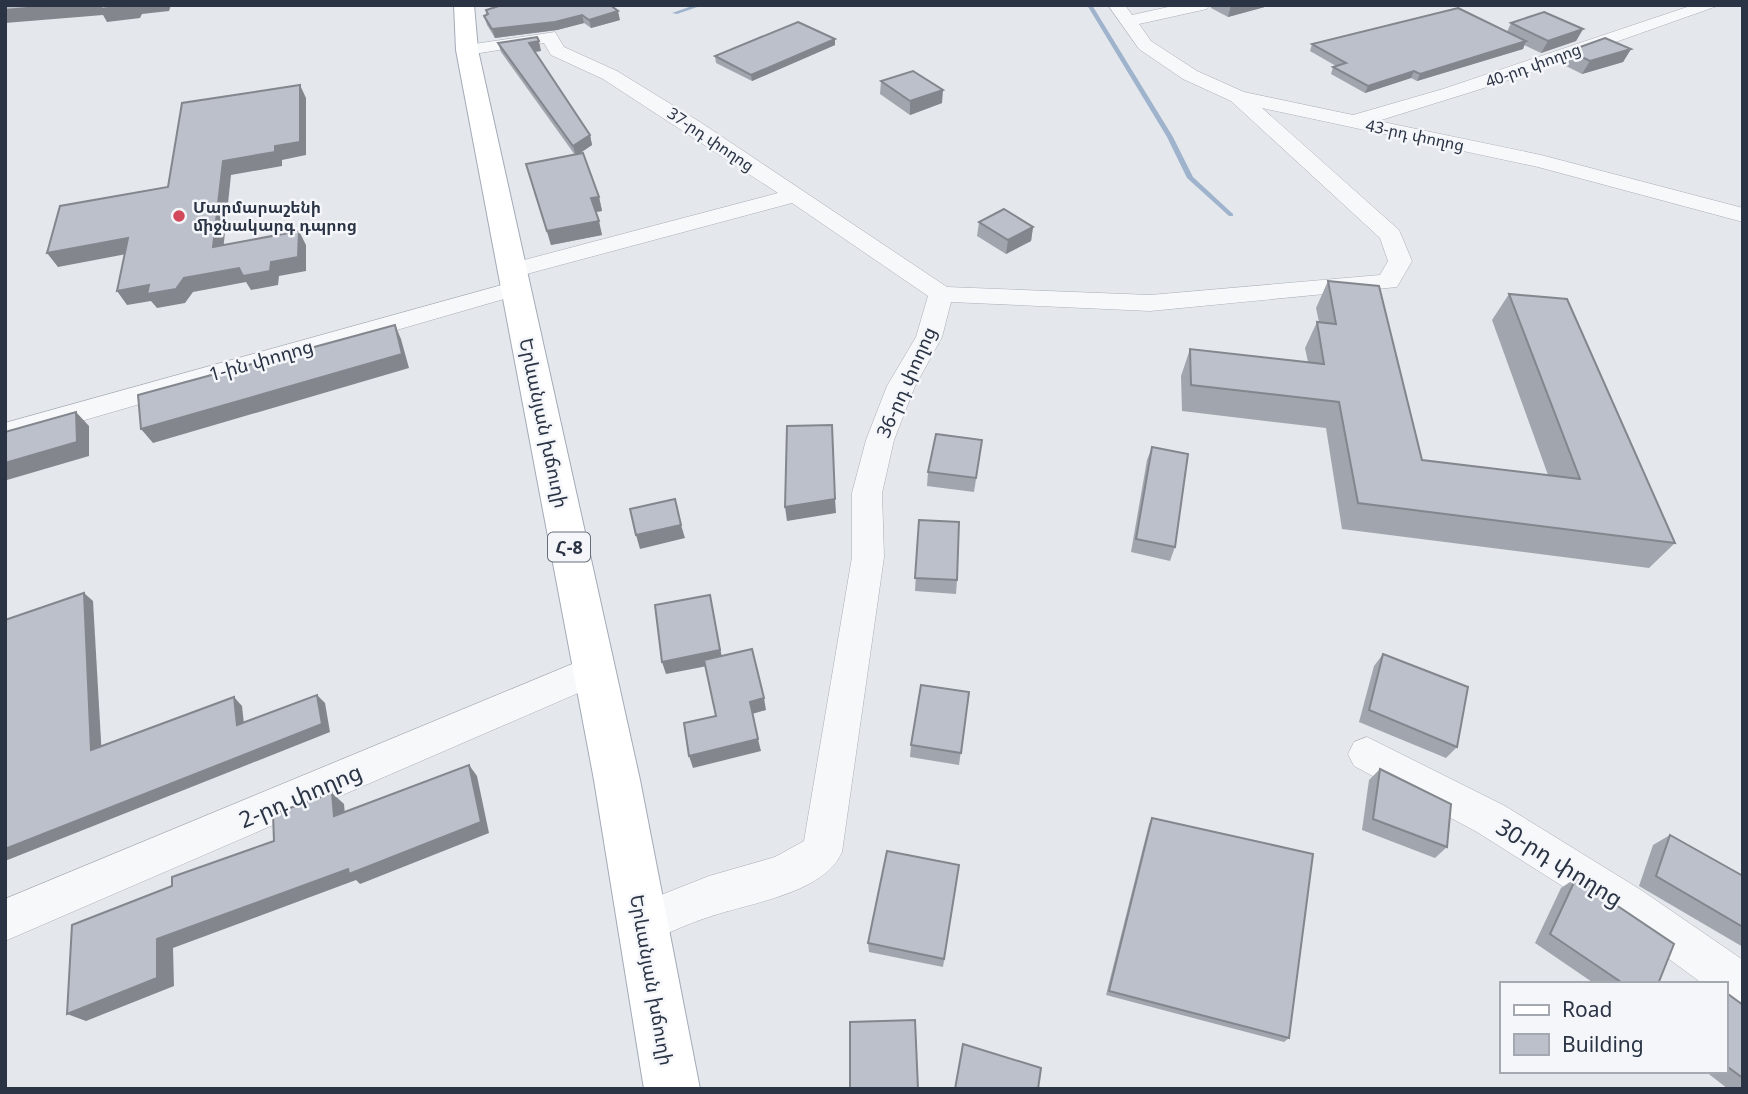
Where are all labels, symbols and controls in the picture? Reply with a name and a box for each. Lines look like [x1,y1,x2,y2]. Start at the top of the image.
street label: 40-րդ փողոց [1482,38,1584,92]
street label: 37-րդ փողոց [663,102,759,176]
street label: 43-րդ փողոց [1364,114,1466,156]
place label: Մարմարաշենի միջնակարգ դպրոց [193,196,357,236]
marker: Մարմարաշենի միջնակարգ դպրոց [171,208,187,224]
street label: 36-րդ փողոց [870,322,942,442]
street label: 1-ին փողոց [206,333,316,387]
street label: Երևանյան խճուղի [513,336,575,510]
road number: Հ-8 [548,532,590,562]
street label: 2-րդ փողոց [234,755,366,835]
street label: 30-րդ փողոց [1490,810,1630,914]
street label: Երևանյան խճուղի [624,893,680,1067]
legend [1500,982,1727,1073]
text: Road [1562,995,1612,1023]
text: Building [1562,1030,1644,1058]

